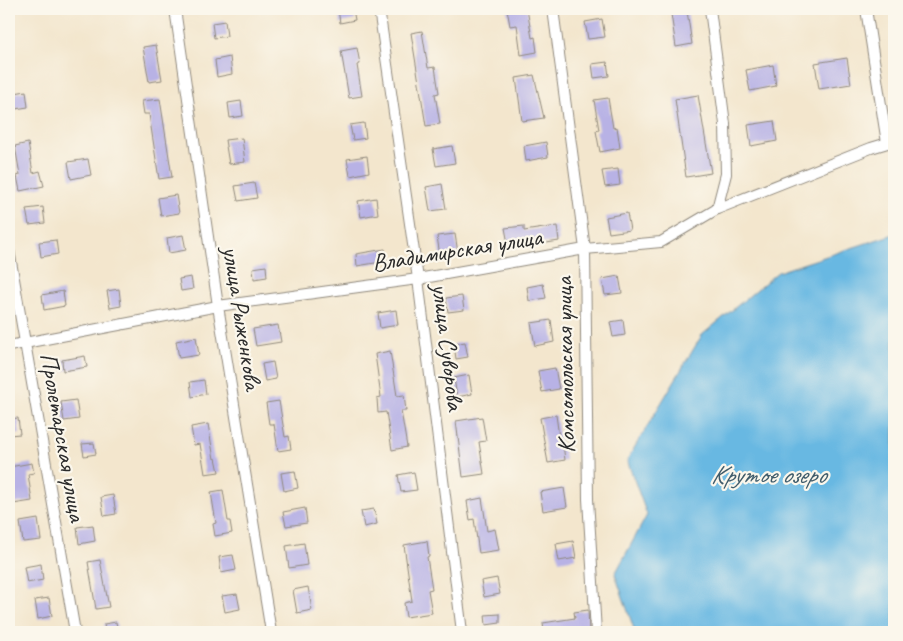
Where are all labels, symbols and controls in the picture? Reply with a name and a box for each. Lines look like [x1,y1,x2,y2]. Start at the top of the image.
street label: Владимирская улица [370,220,546,279]
street label: улица Рыженкова [215,242,270,395]
street label: Комсомольская улица [547,275,583,453]
street label: улица Суворова [424,280,472,414]
street label: Пролетарская улица [32,350,94,526]
water label: Крутое озеро [711,458,829,491]

